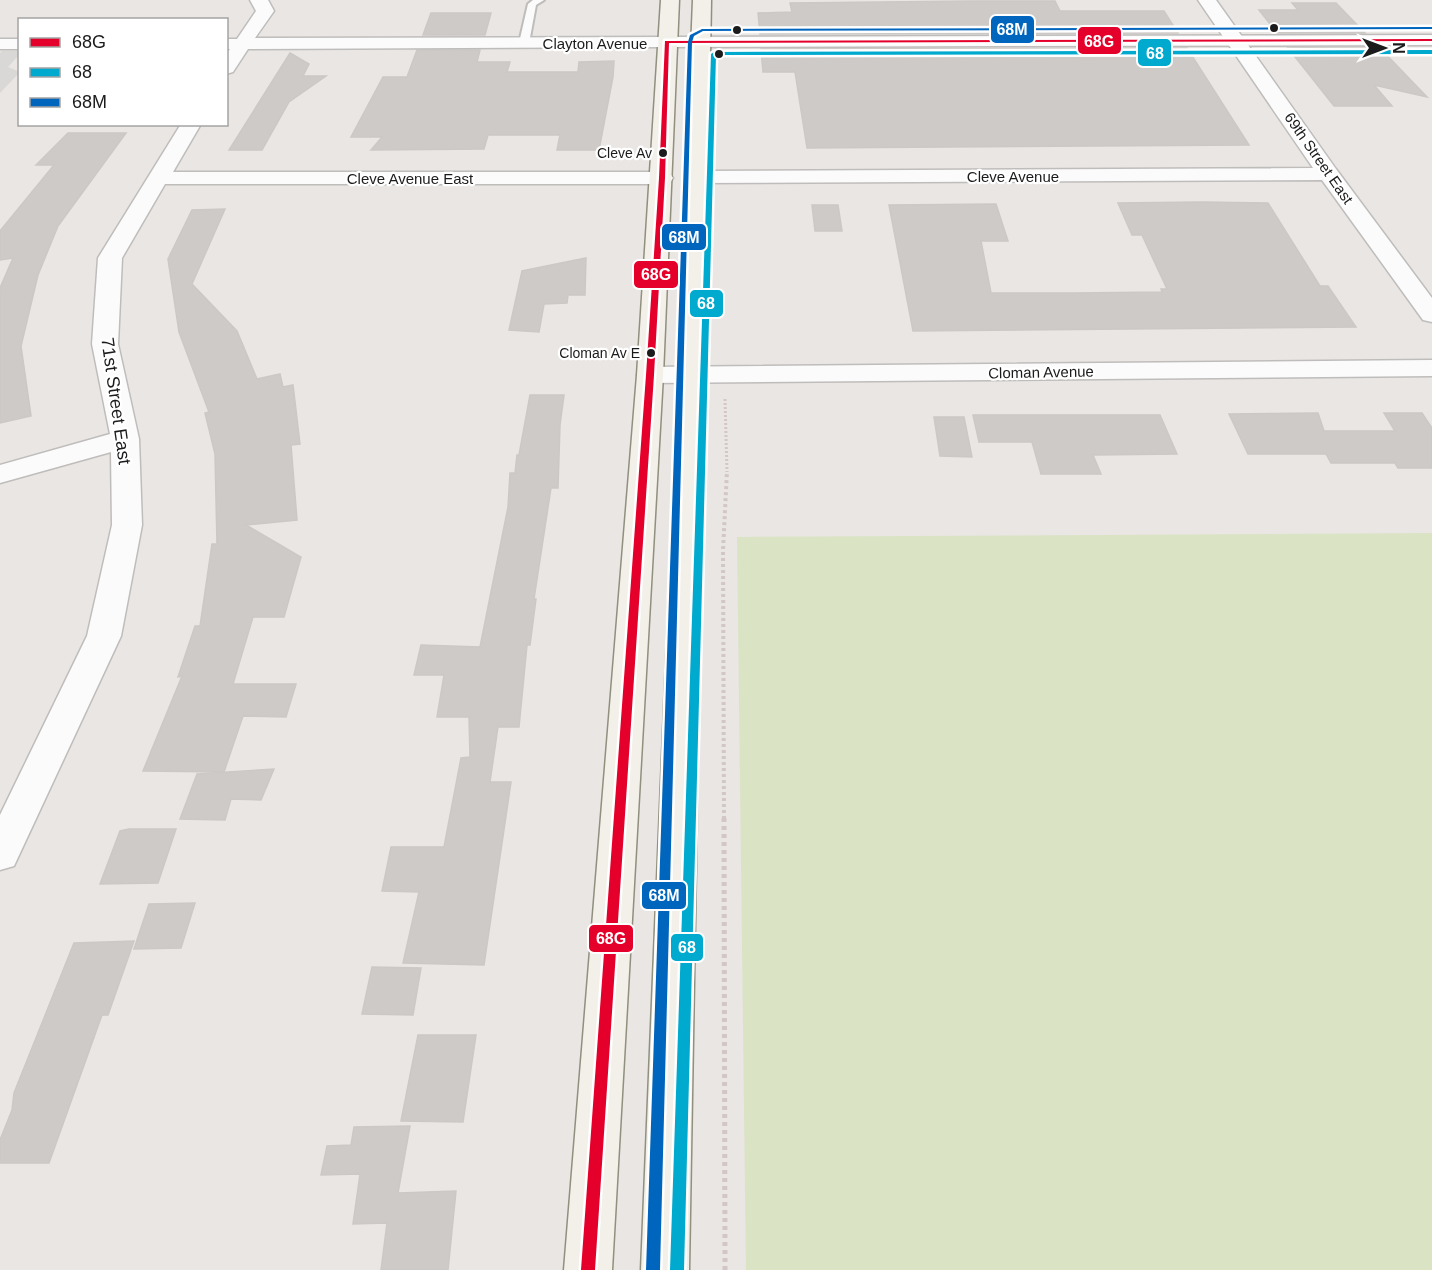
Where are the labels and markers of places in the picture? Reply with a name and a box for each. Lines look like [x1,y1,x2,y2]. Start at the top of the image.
unlabelled marker [1268,22,1280,34]
unlabelled marker [731,24,743,36]
unlabelled marker [713,48,725,60]
place label: Cleve Av [597,145,652,161]
marker: Cleve Av [657,147,669,159]
place label: Cloman Av E [559,345,640,361]
marker: Cloman Av E [645,347,657,359]

